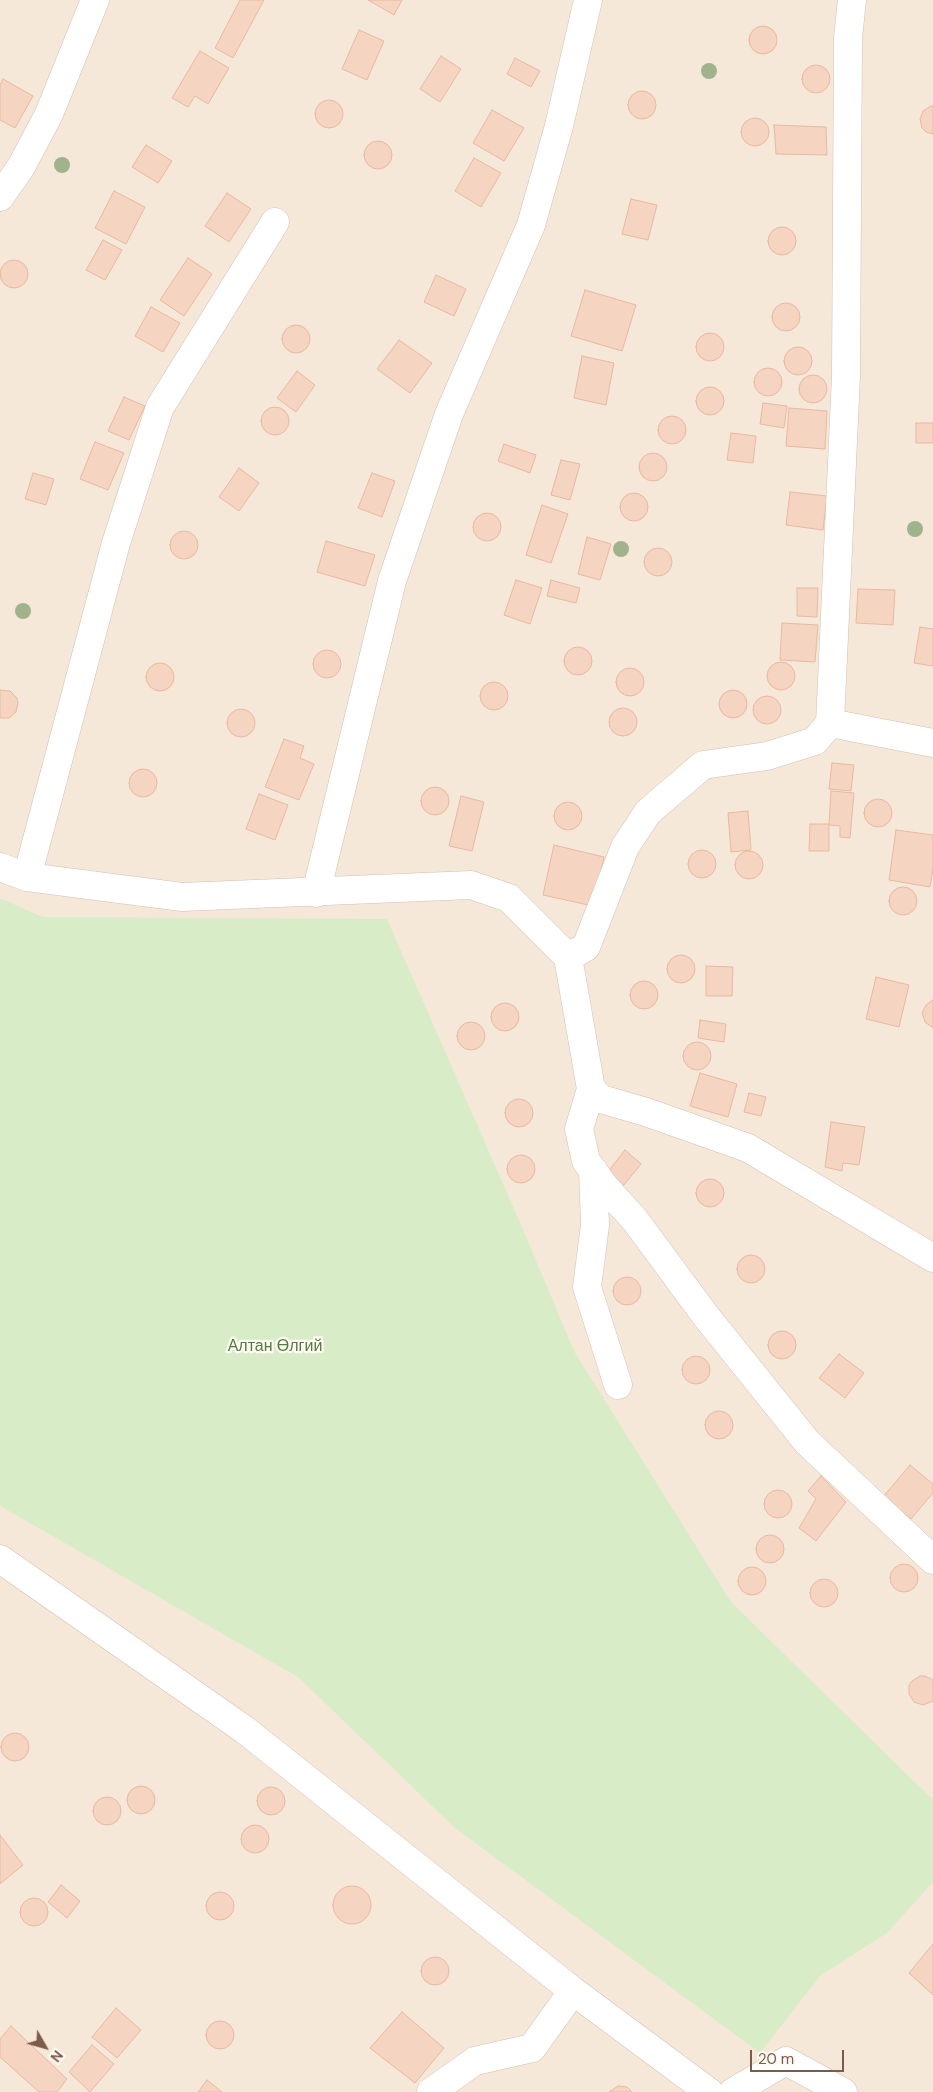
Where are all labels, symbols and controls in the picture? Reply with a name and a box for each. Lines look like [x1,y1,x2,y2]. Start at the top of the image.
park label: Алтан Өлгий [228,1337,322,1357]
north arrow [20,2022,70,2072]
scale bar [753,2040,847,2072]
text: N [47,2047,67,2066]
text: 20 m [758,2049,794,2069]

